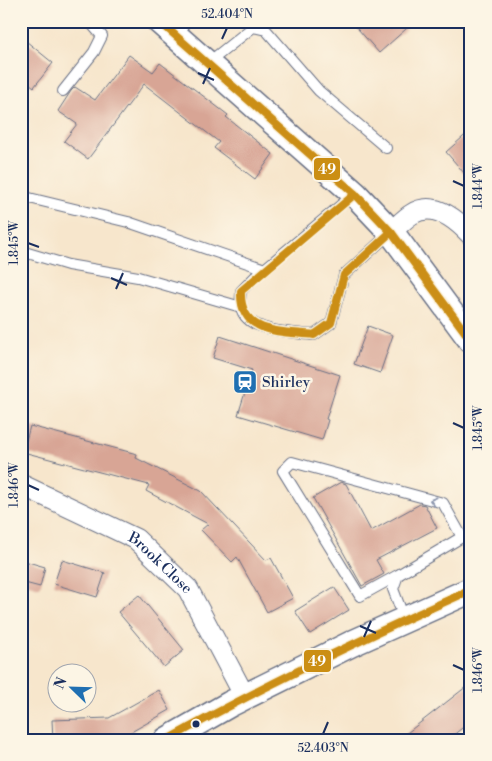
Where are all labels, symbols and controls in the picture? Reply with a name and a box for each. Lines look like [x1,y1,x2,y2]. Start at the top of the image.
text: 52.404°N [201,7,253,22]
line badge: 49 [313,157,341,181]
text: 49 [318,161,336,179]
text: 1.844°W [471,162,486,209]
text: 1.845°W [7,220,22,265]
station icon: Shirley [232,369,258,395]
place label: Shirley [262,373,311,392]
text: 1.845°W [471,405,486,450]
text: 1.846°W [7,461,22,508]
one-way arrow [430,496,438,506]
street label: Brook Close [125,527,197,598]
text: 1.846°W [471,646,486,693]
line badge: 49 [303,649,332,673]
text: 49 [308,653,326,671]
north arrow [48,664,98,714]
text: N [51,675,71,692]
unlabelled marker [191,719,201,729]
text: 52.403°N [297,741,349,756]

